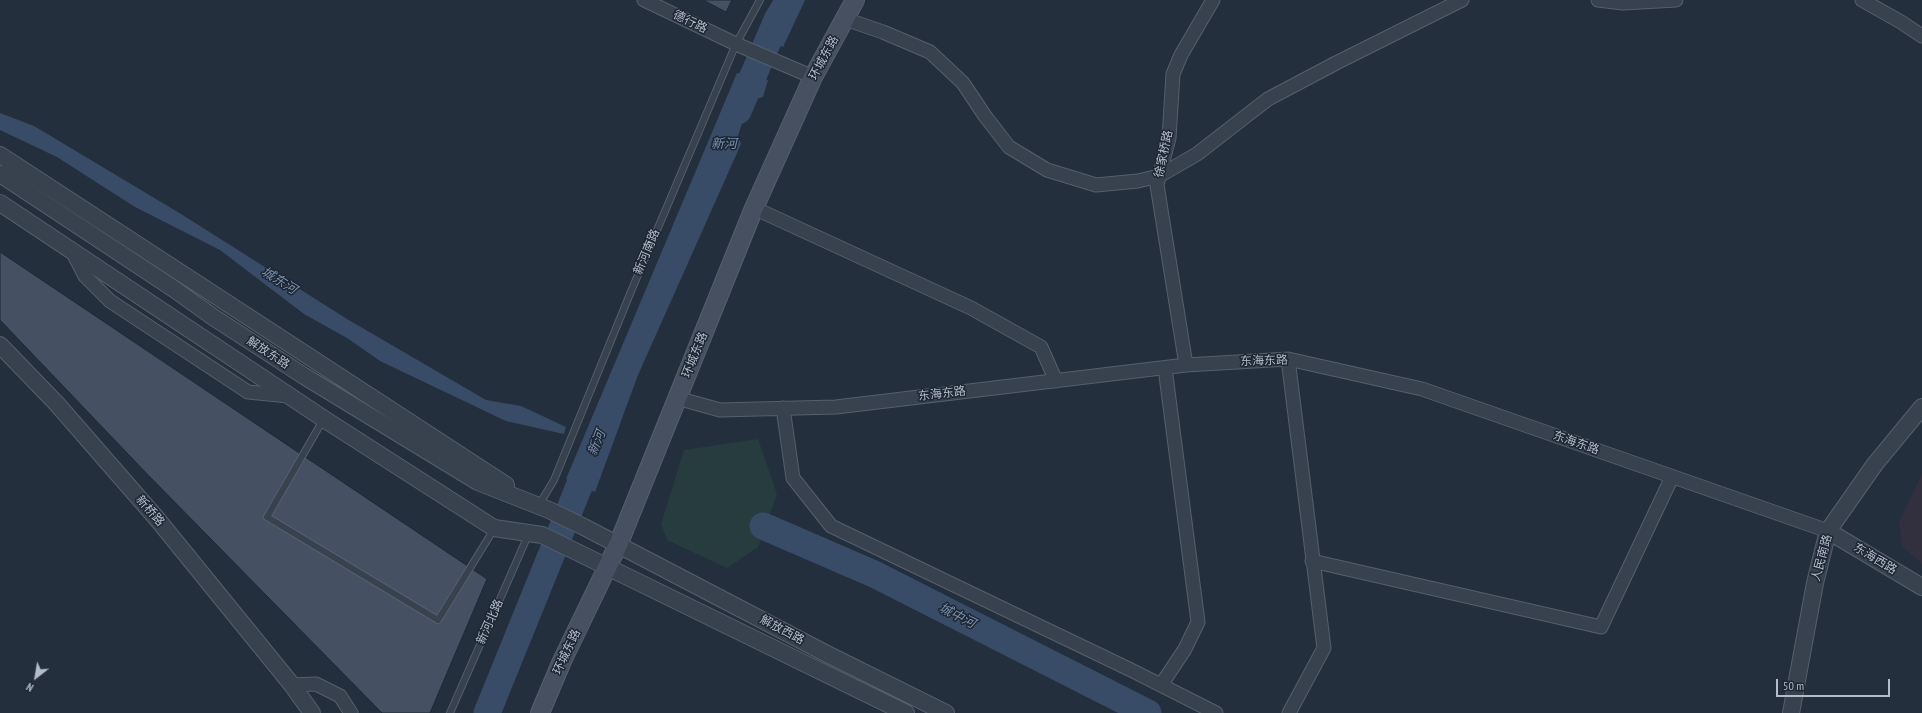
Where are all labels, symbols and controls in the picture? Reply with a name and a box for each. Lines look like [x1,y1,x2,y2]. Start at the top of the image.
street label: 德行路 [671,8,709,36]
street label: 环城东路 [806,33,842,83]
street label: 徐家桥路 [1152,129,1176,179]
water label: 新河 [711,136,737,152]
street label: 新河南路 [631,227,663,277]
water label: 城东河 [258,264,300,298]
street label: 环城东路 [679,330,711,380]
street label: 解放东路 [244,334,292,372]
street label: 东海东路 [1240,353,1288,369]
street label: 东海东路 [917,384,967,404]
water label: 新河 [585,428,609,458]
street label: 东海东路 [1551,428,1601,458]
street label: 新桥路 [133,493,167,529]
street label: 人民南路 [1809,533,1835,583]
street label: 东海西路 [1851,540,1899,578]
street label: 新河北路 [474,597,506,647]
water label: 城中河 [936,600,978,632]
street label: 解放西路 [757,612,807,648]
street label: 环城东路 [550,627,584,677]
north arrow [16,657,56,697]
scale bar [1778,671,1892,697]
text: 50 m [1783,678,1804,693]
text: N [24,680,36,695]

